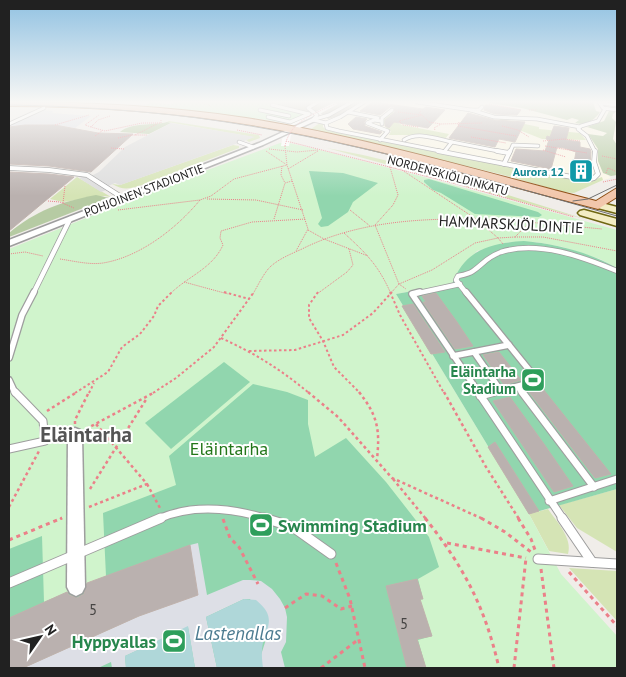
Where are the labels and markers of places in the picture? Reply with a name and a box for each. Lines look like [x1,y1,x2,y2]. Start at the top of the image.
building icon: Aurora 12 [568,158,594,184]
place label: Aurora 12 [513,164,564,179]
place label: Eläintarha Stadium [451,362,516,398]
sports icon: Eläintarha Stadium [520,367,546,393]
sports icon: Swimming Stadium [248,512,274,538]
place label: Swimming Stadium [278,514,427,537]
sports icon: Hyppyallas [161,628,187,654]
place label: Hyppyallas [72,630,156,653]

